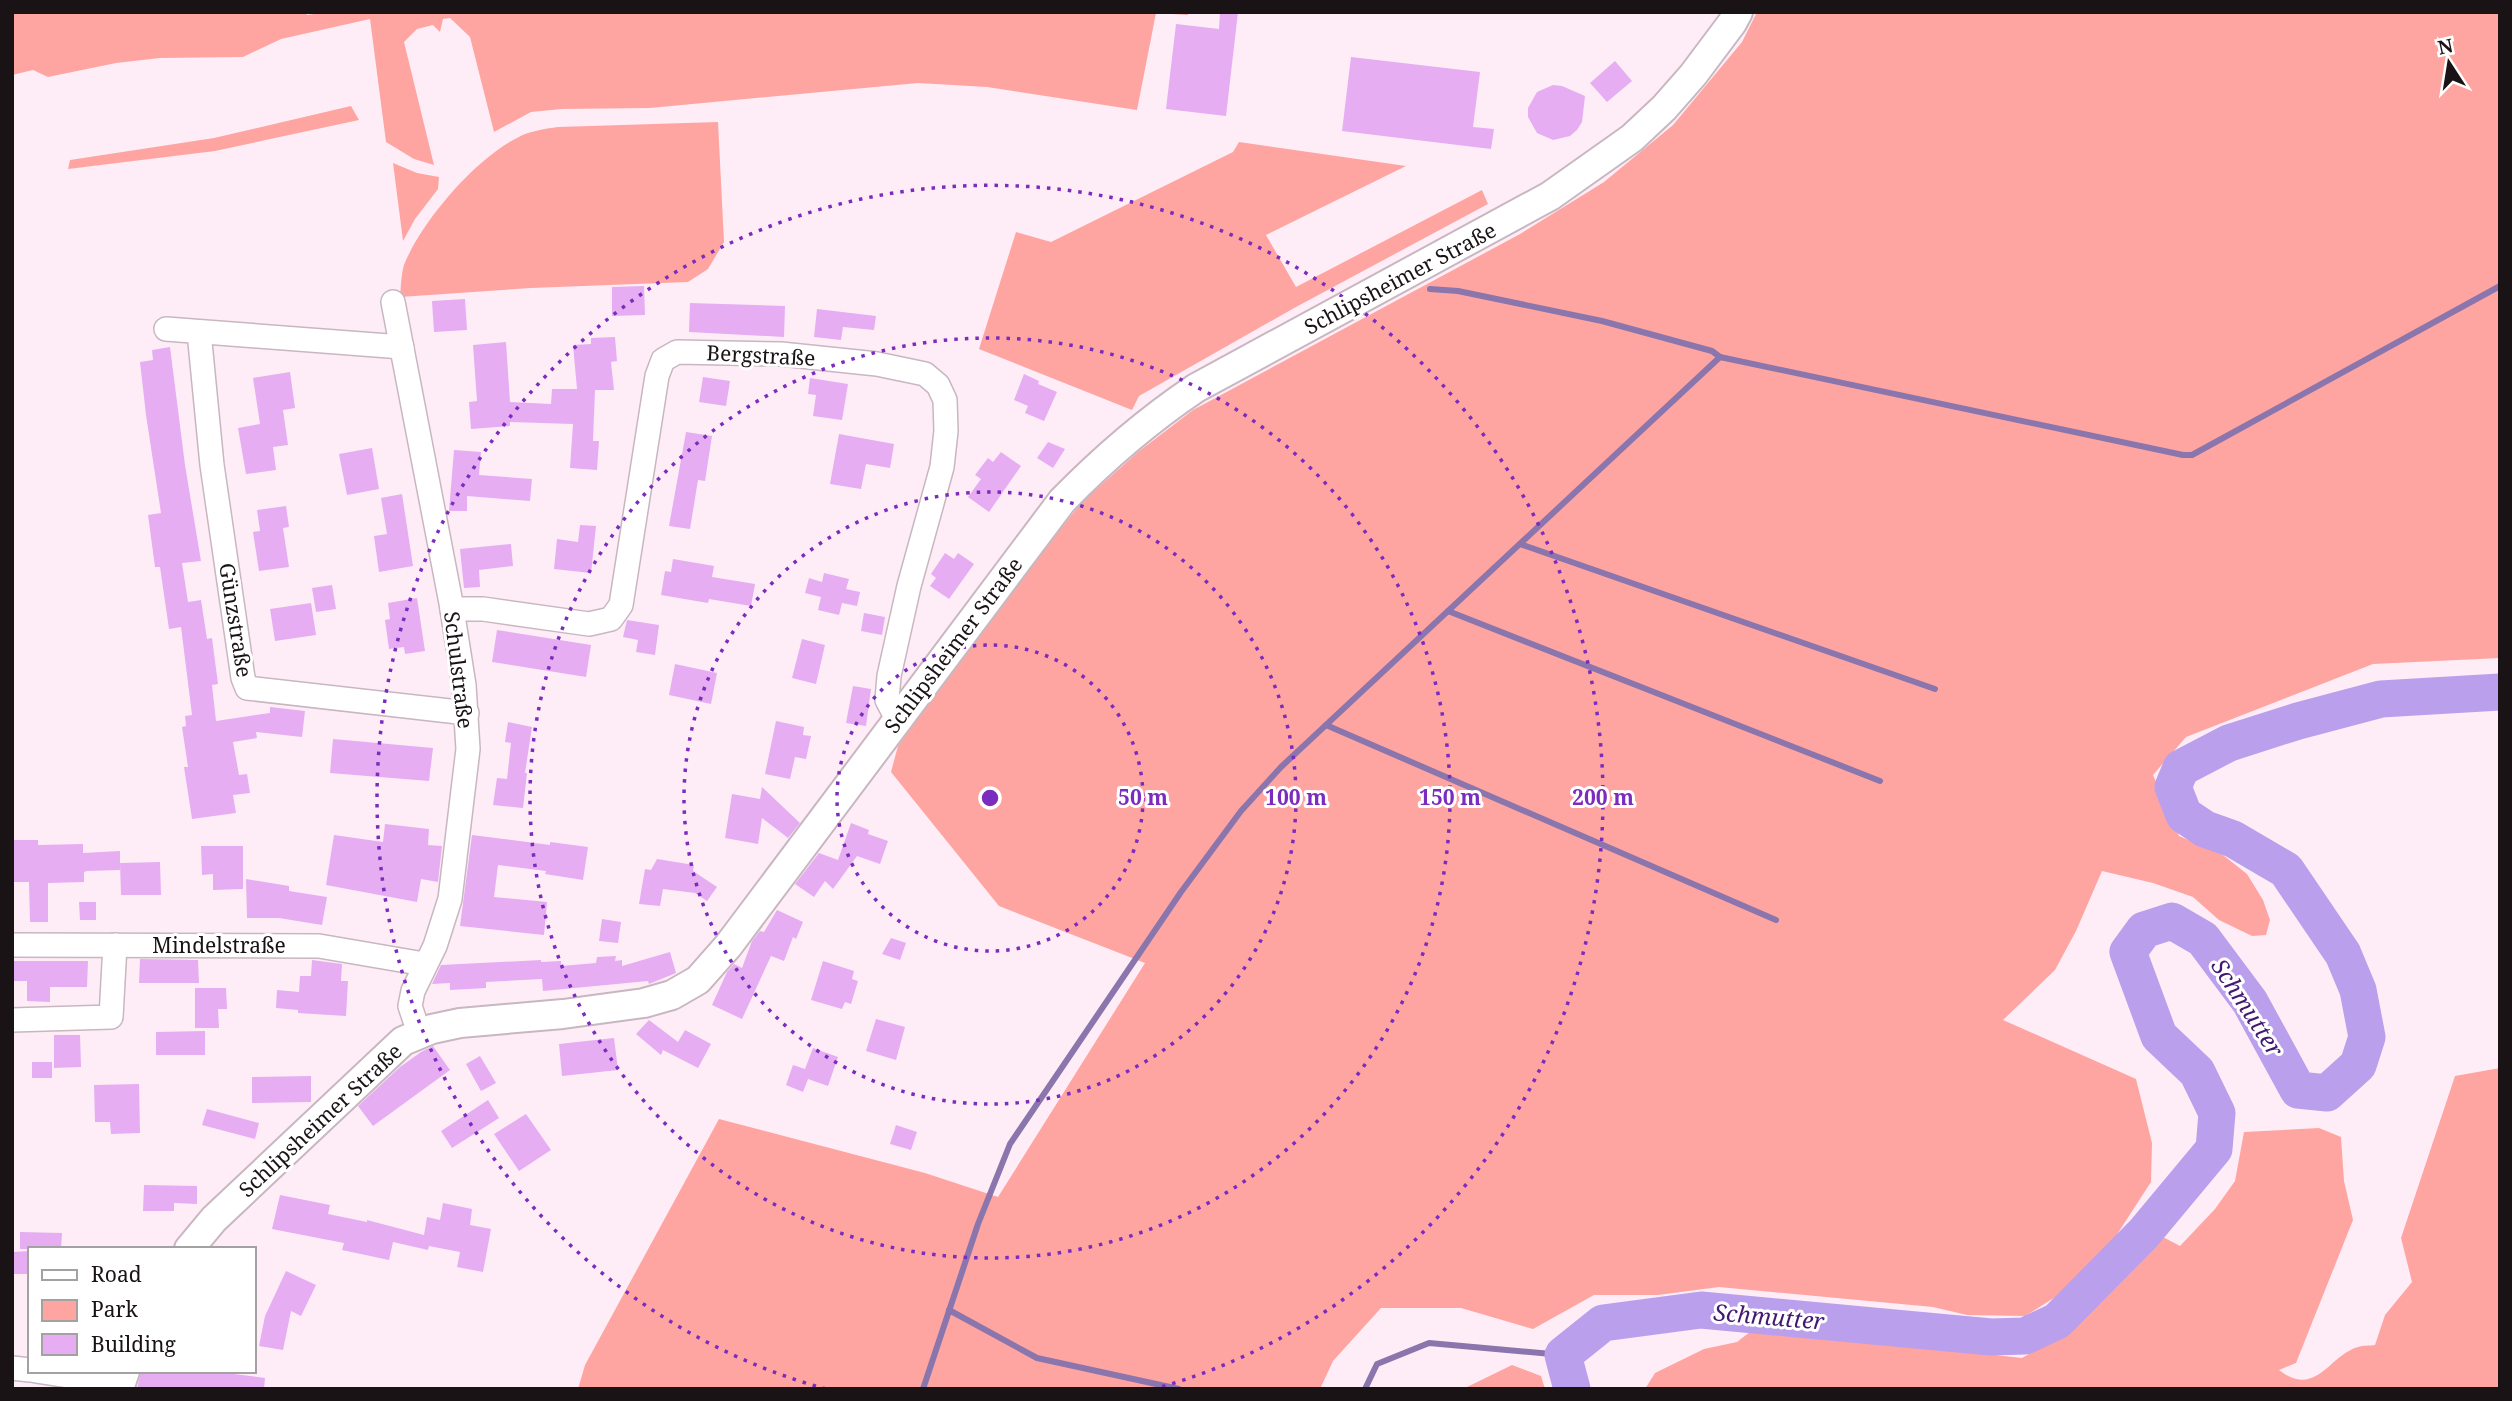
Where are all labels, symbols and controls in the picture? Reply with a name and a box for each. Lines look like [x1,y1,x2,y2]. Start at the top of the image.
north arrow [2414,28,2484,98]
text: N [2435,32,2456,61]
street label: Schlipsheimer Straße [1299,216,1501,340]
street label: Bergstraße [706,338,816,372]
street label: Schlipsheimer Straße [878,551,1028,739]
street label: Günzstraße [213,561,259,679]
street label: Schulstraße [438,610,480,730]
text: 50 m [1118,783,1168,811]
text: 100 m [1265,783,1327,811]
text: 150 m [1419,783,1481,811]
text: 200 m [1572,783,1634,811]
centre of rings [978,786,1002,810]
street label: Mindelstraße [152,931,286,959]
water label: Schmutter [2204,952,2292,1062]
street label: Schlipsheimer Straße [232,1037,408,1203]
legend [28,1247,256,1373]
text: Road [91,1260,142,1288]
text: Park [91,1295,138,1323]
water label: Schmutter [1712,1295,1826,1337]
text: Building [91,1330,176,1358]

